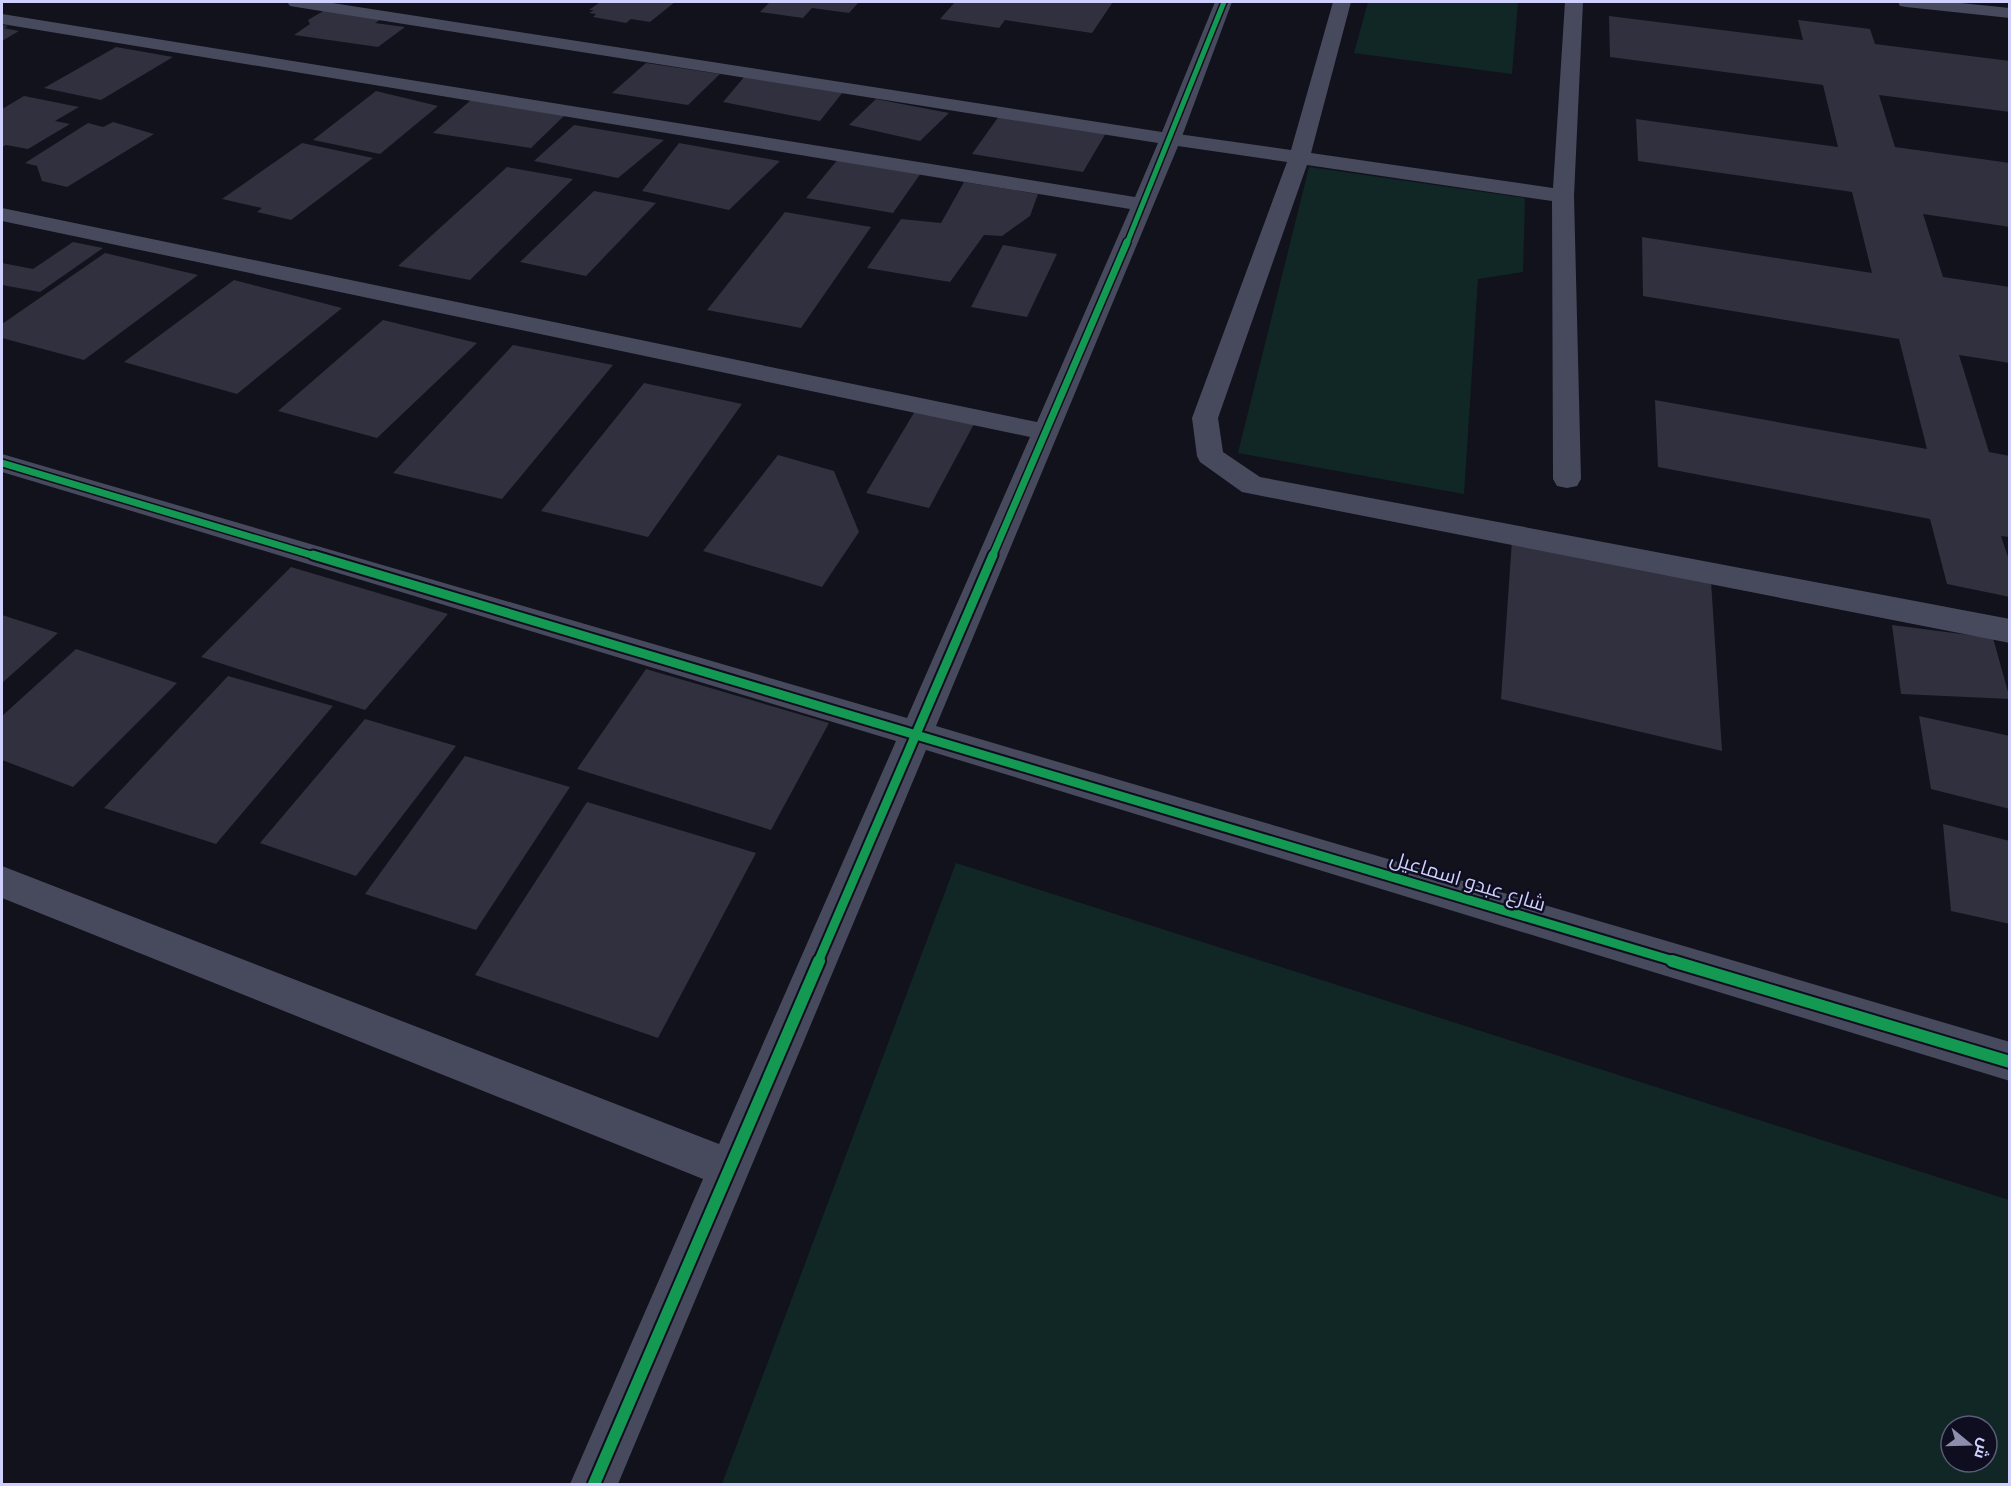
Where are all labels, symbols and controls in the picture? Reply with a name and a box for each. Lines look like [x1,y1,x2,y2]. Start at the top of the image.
street label: شارع عبدو اسماعيل [1387,845,1549,918]
north arrow [1939,1414,1999,1474]
text: ش [1969,1436,1996,1462]

